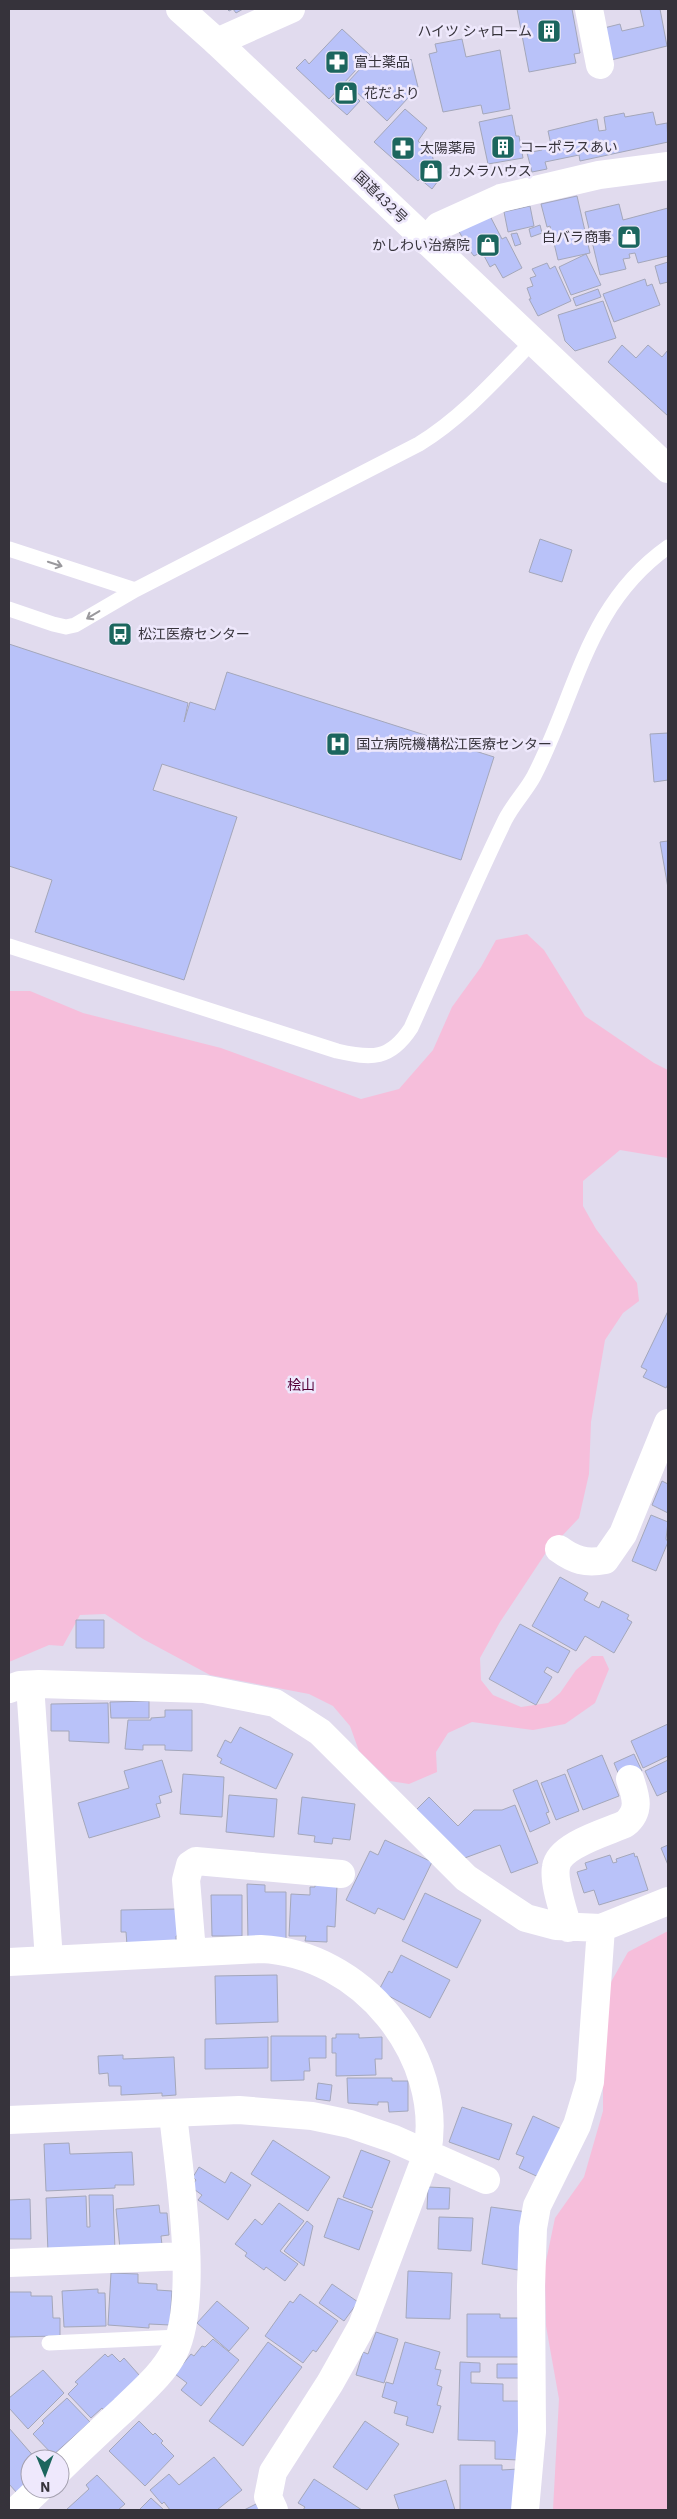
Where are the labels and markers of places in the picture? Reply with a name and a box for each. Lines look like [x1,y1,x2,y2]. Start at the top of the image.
building icon: ハイツ シャローム [536,18,562,44]
place label: ハイツ シャローム [417,22,532,40]
pharmacy icon: 富士薬品 [324,49,350,75]
place label: 富士薬品 [354,53,410,71]
shop icon: 花だより [333,80,359,106]
place label: 花だより [364,84,420,102]
building icon: コーポラスあい [490,134,516,160]
pharmacy icon: 太陽薬局 [390,135,416,161]
place label: コーポラスあい [520,138,618,156]
place label: 太陽薬局 [420,139,476,157]
shop icon: カメラハウス [418,158,444,184]
place label: カメラハウス [448,162,532,180]
shop icon: 白バラ商事 [616,224,642,250]
place label: 白バラ商事 [542,228,612,246]
shop icon: かしわい治療院 [475,232,501,258]
place label: かしわい治療院 [372,236,470,254]
bus stop icon: 松江医療センター [107,621,133,647]
place label: 松江医療センター [138,625,250,643]
hospital icon: 国立病院機構松江医療センター [325,731,351,757]
place label: 国立病院機構松江医療センター [356,735,552,753]

